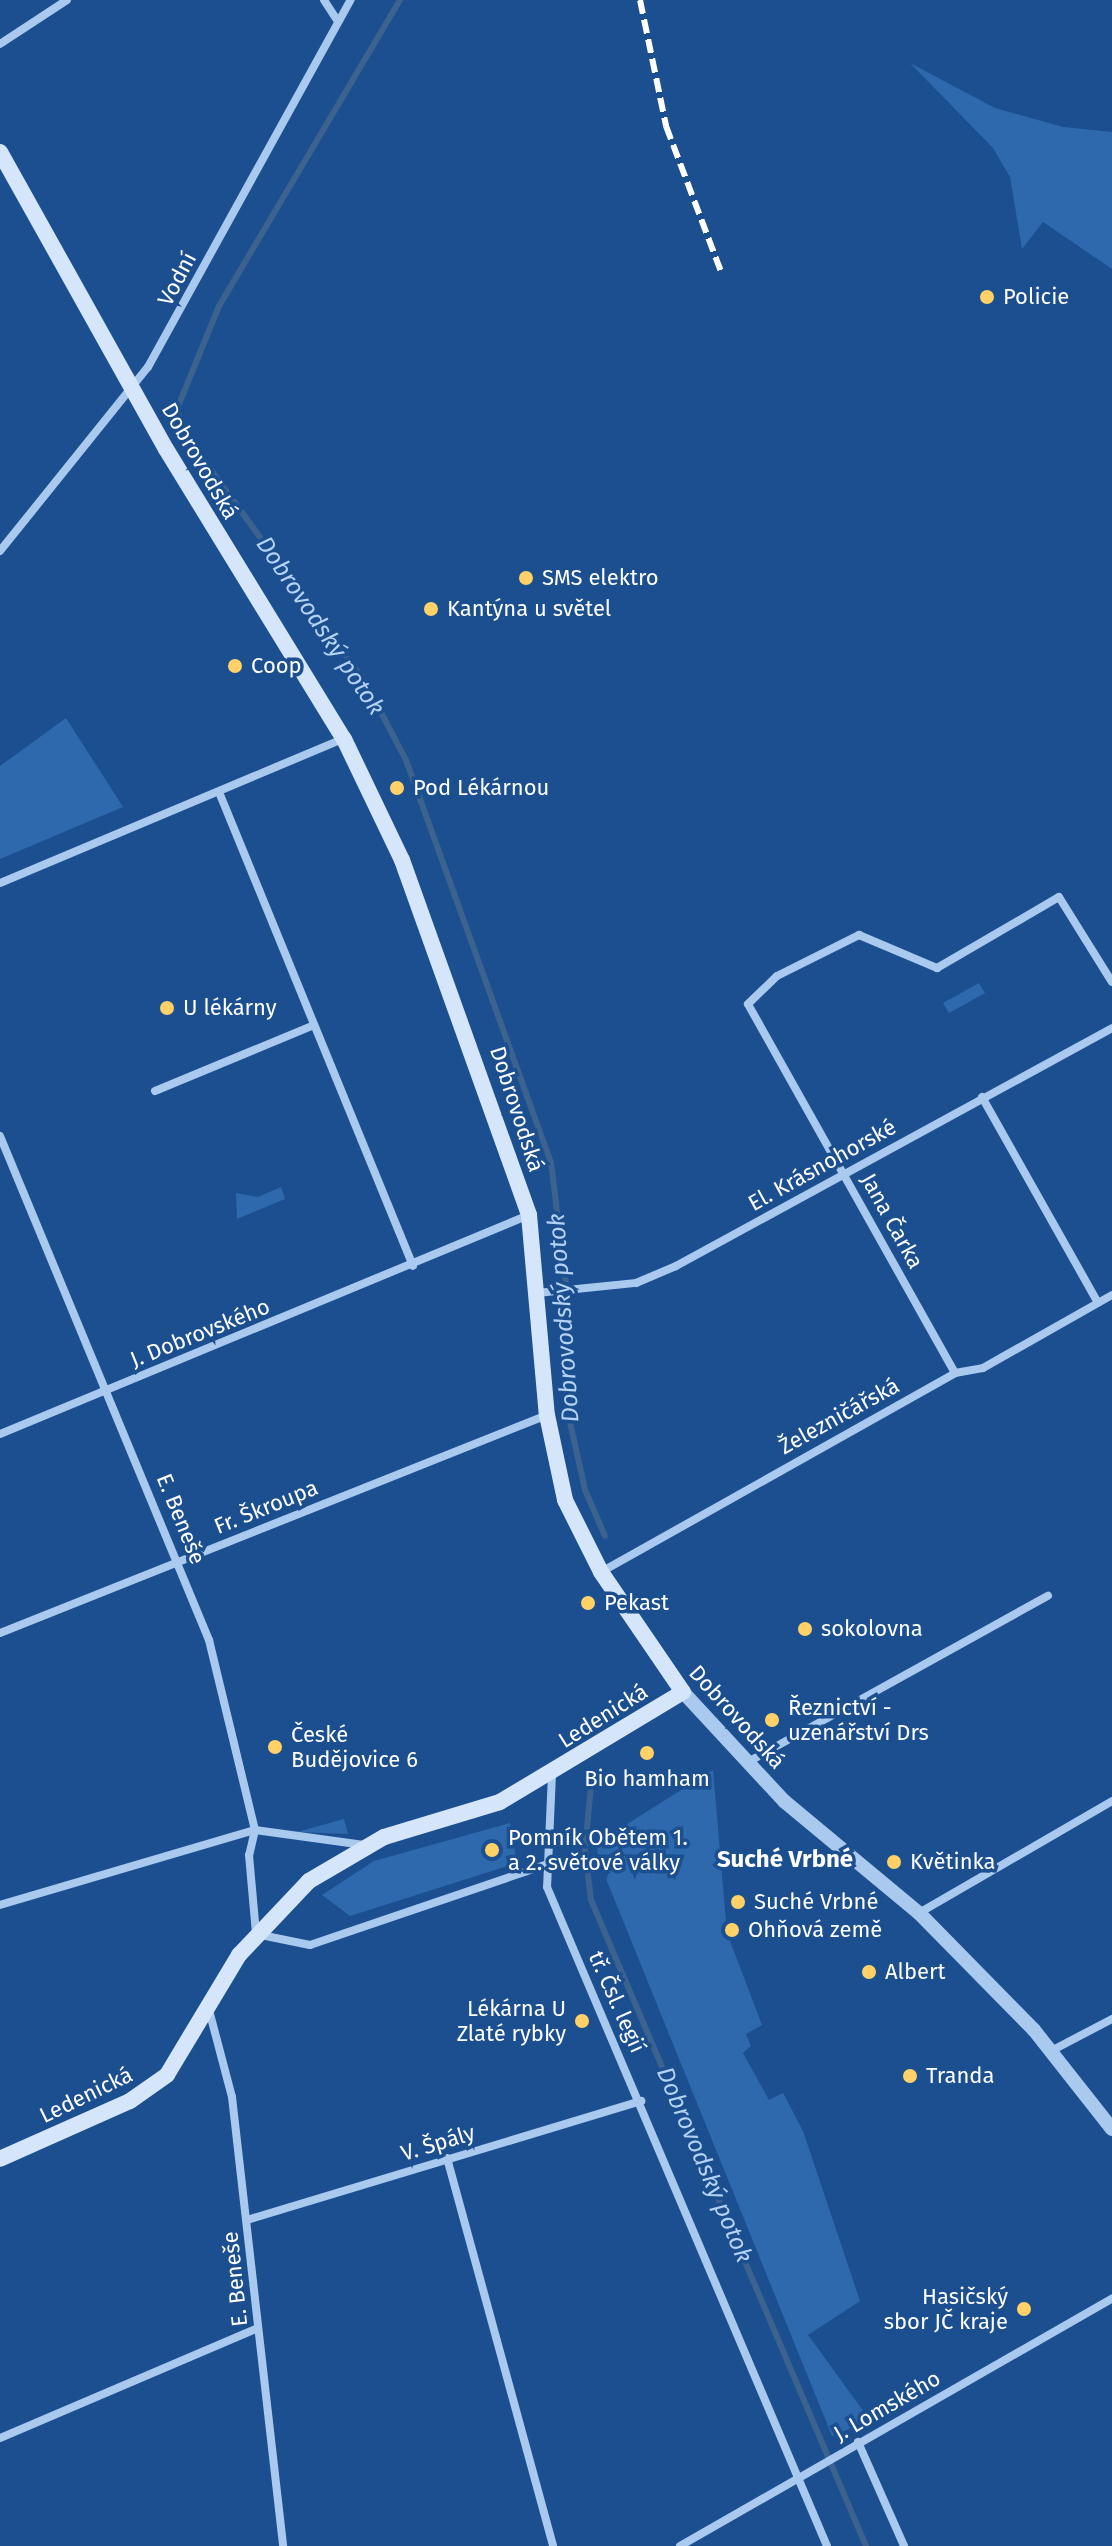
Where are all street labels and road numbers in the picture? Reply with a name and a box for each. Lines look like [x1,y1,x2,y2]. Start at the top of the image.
street label: Vodní [152,248,202,310]
street label: Dobrovodská [156,398,244,524]
street label: Dobrovodská [484,1043,550,1175]
street label: El. Krásnohorské [743,1113,901,1217]
street label: Jana Čarka [855,1169,929,1273]
street label: J. Dobrovského [126,1293,274,1373]
street label: Železničářská [774,1372,904,1460]
street label: E. Beneše [151,1470,211,1568]
street label: Fr. Škroupa [210,1474,322,1540]
street label: Dobrovodská [683,1660,791,1774]
street label: Ledenická [554,1678,652,1754]
street label: tř. Čsl. legií [583,1947,651,2057]
street label: Ledenická [35,2061,137,2129]
street label: V. Špály [398,2119,478,2167]
street label: E. Beneše [217,2230,253,2328]
street label: J. Lomského [829,2365,945,2447]

